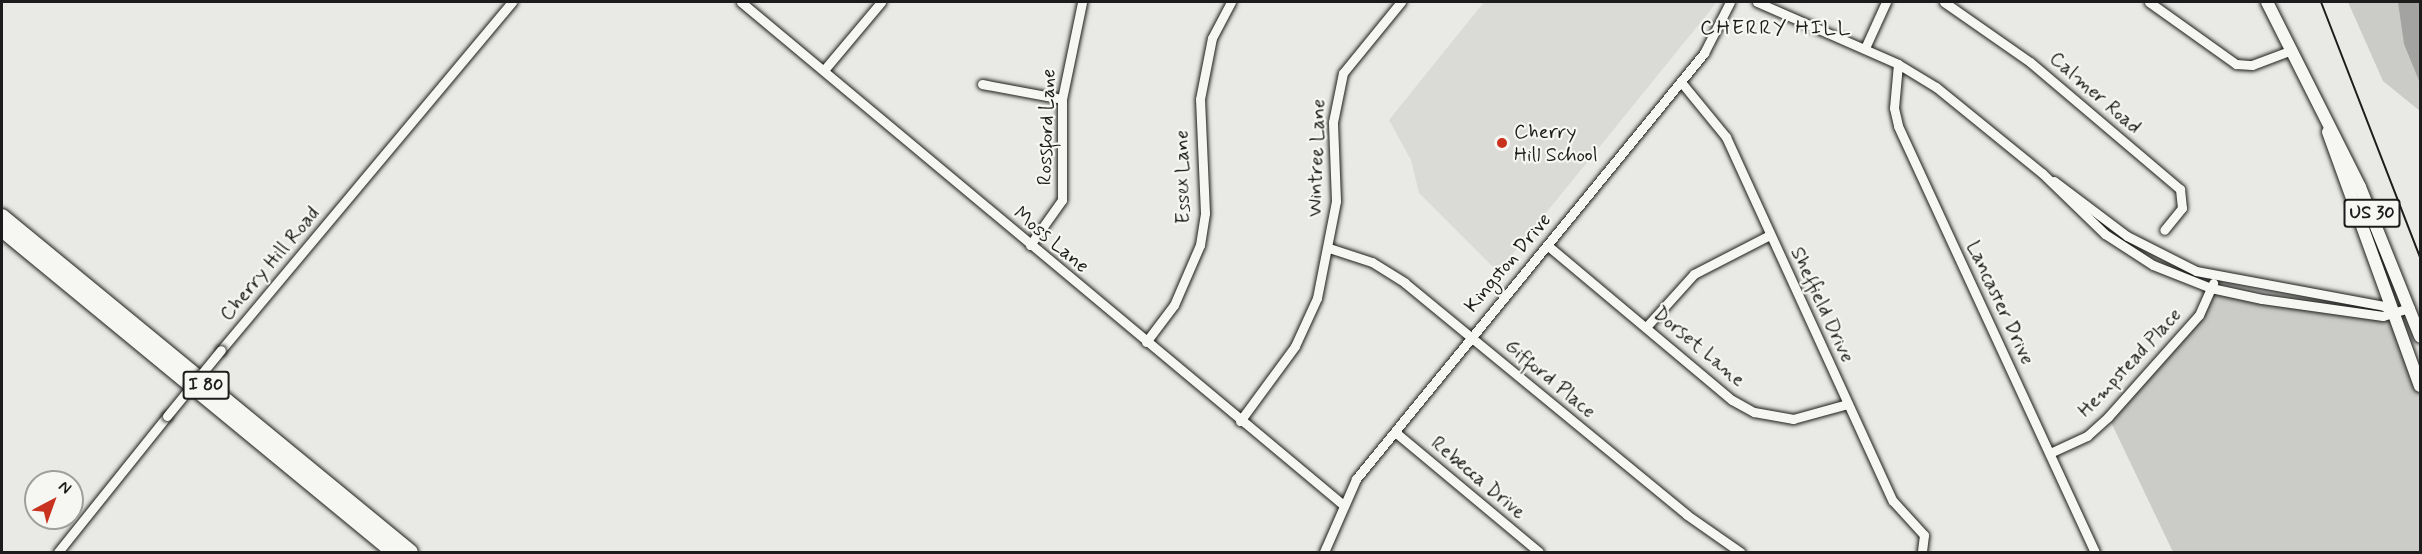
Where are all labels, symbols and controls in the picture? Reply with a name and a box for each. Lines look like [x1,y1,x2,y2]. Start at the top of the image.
district label: CHERRY HILL [1702,15,1850,41]
street label: Calmer Road [2044,47,2146,139]
street label: Rossford Lane [1033,68,1061,186]
street label: Wintree Lane [1303,98,1331,218]
place label: Cherry Hill School [1514,120,1598,167]
street label: Essex Lane [1170,130,1196,224]
marker: Cherry Hill School [1495,136,1509,150]
road number: US 30 [2344,198,2400,228]
street label: Moss Lane [1008,202,1094,278]
street label: Cherry Hill Road [216,203,324,325]
street label: Kingston Drive [1460,209,1556,317]
street label: Lancaster Drive [1961,238,2039,368]
street label: Sheffield Drive [1785,244,1859,366]
street label: Dorset Lane [1650,303,1748,391]
street label: Hempstead Place [2073,303,2187,423]
street label: Gifford Place [1501,335,1599,423]
road number: I 80 [182,370,230,400]
street label: Rebecca Drive [1426,432,1530,524]
north arrow [24,470,84,530]
text: N [54,476,76,499]

